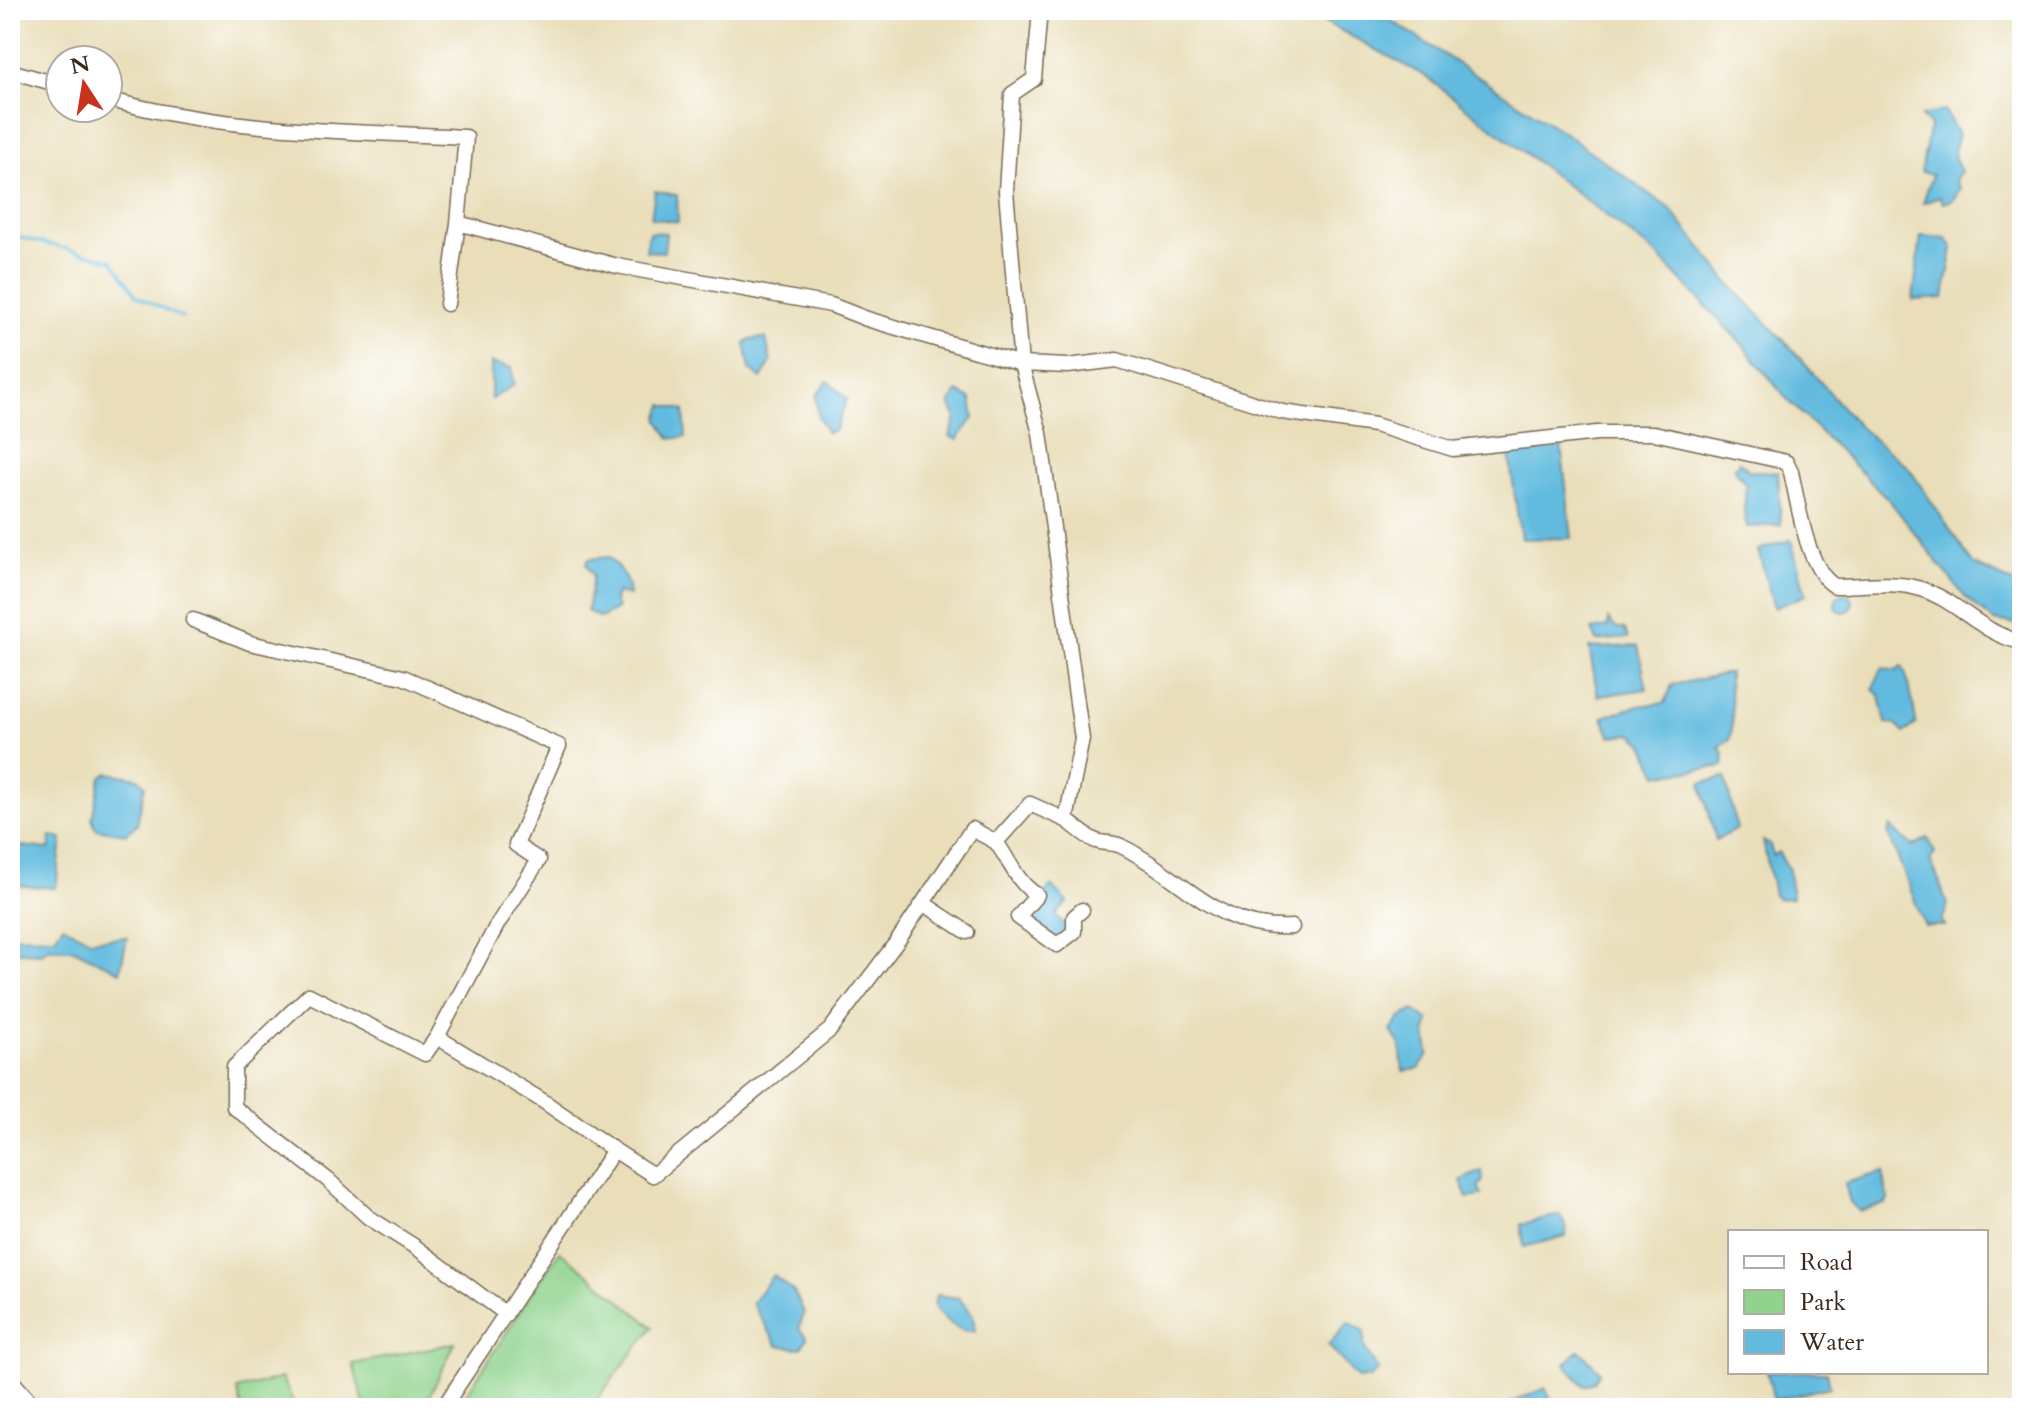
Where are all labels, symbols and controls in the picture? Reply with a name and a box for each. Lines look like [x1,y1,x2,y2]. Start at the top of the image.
north arrow [44,44,124,124]
text: N [68,49,93,82]
legend [1728,1230,1988,1374]
text: Road [1800,1246,1853,1279]
text: Park [1800,1286,1846,1319]
text: Water [1799,1326,1864,1359]

